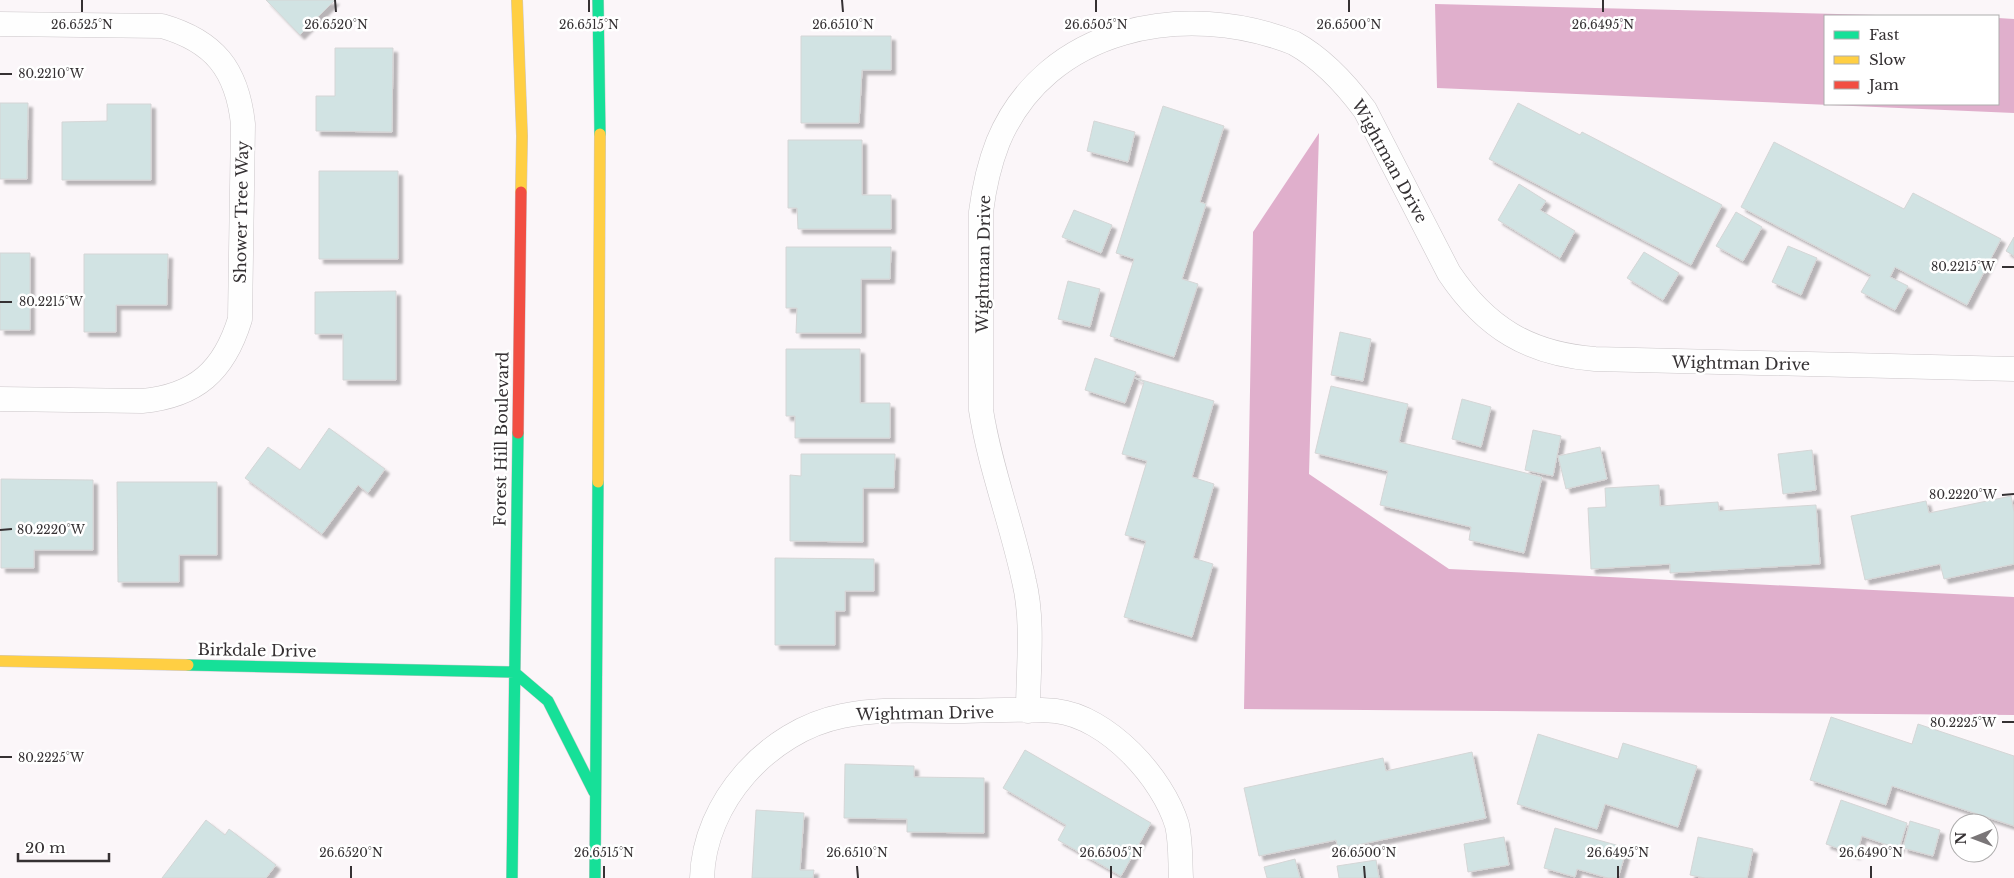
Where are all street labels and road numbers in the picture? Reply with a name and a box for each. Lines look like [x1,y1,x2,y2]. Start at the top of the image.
street label: Wightman Drive [1347,95,1432,226]
street label: Shower Tree Way [230,140,252,284]
street label: Wightman Drive [972,195,994,334]
street label: Forest Hill Boulevard [489,351,513,526]
street label: Wightman Drive [1671,352,1810,374]
street label: Birkdale Drive [197,639,317,661]
street label: Wightman Drive [855,702,994,724]

